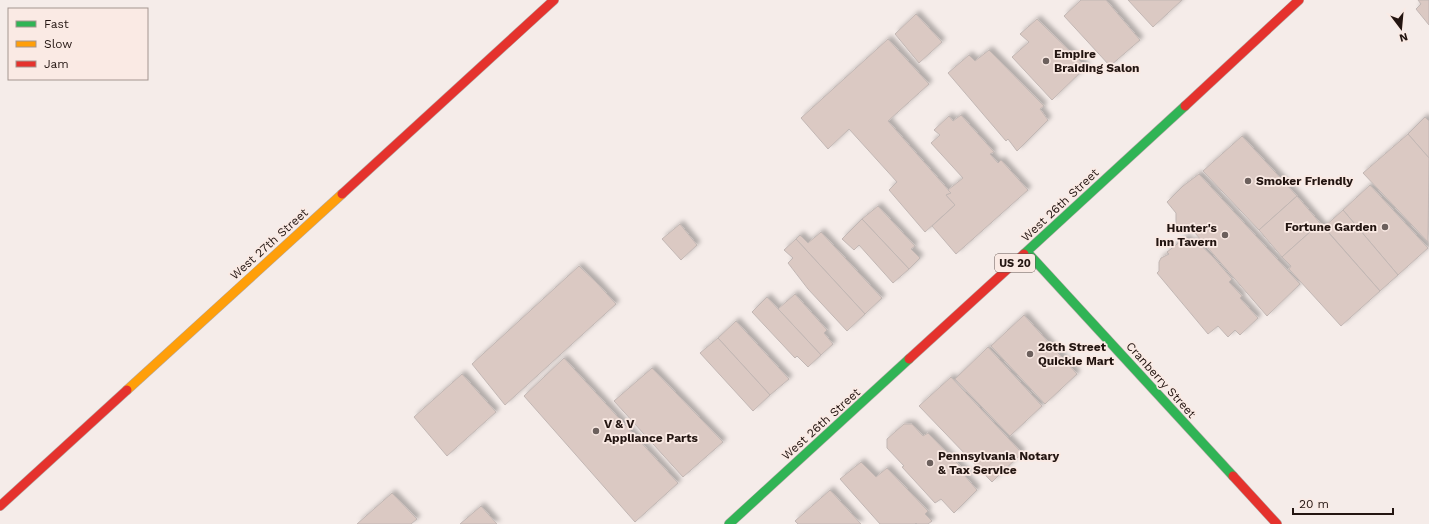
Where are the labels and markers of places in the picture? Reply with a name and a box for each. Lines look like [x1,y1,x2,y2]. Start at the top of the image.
place label: Empire Braiding Salon [1054,47,1140,75]
marker: Empire Braiding Salon [1041,56,1051,66]
place label: Smoker Friendly [1256,174,1353,188]
marker: Smoker Friendly [1243,176,1253,186]
place label: Fortune Garden [1285,220,1377,234]
place label: Hunter's Inn Tavern [1155,221,1218,249]
marker: Fortune Garden [1380,222,1390,232]
marker: Hunter's Inn Tavern [1220,230,1230,240]
place label: 26th Street Quickie Mart [1038,340,1115,368]
marker: 26th Street Quickie Mart [1025,349,1035,359]
place label: V & V Appliance Parts [604,417,698,445]
marker: V & V Appliance Parts [591,426,601,436]
place label: Pennsylvania Notary & Tax Service [938,449,1060,477]
marker: Pennsylvania Notary & Tax Service [925,458,935,468]

